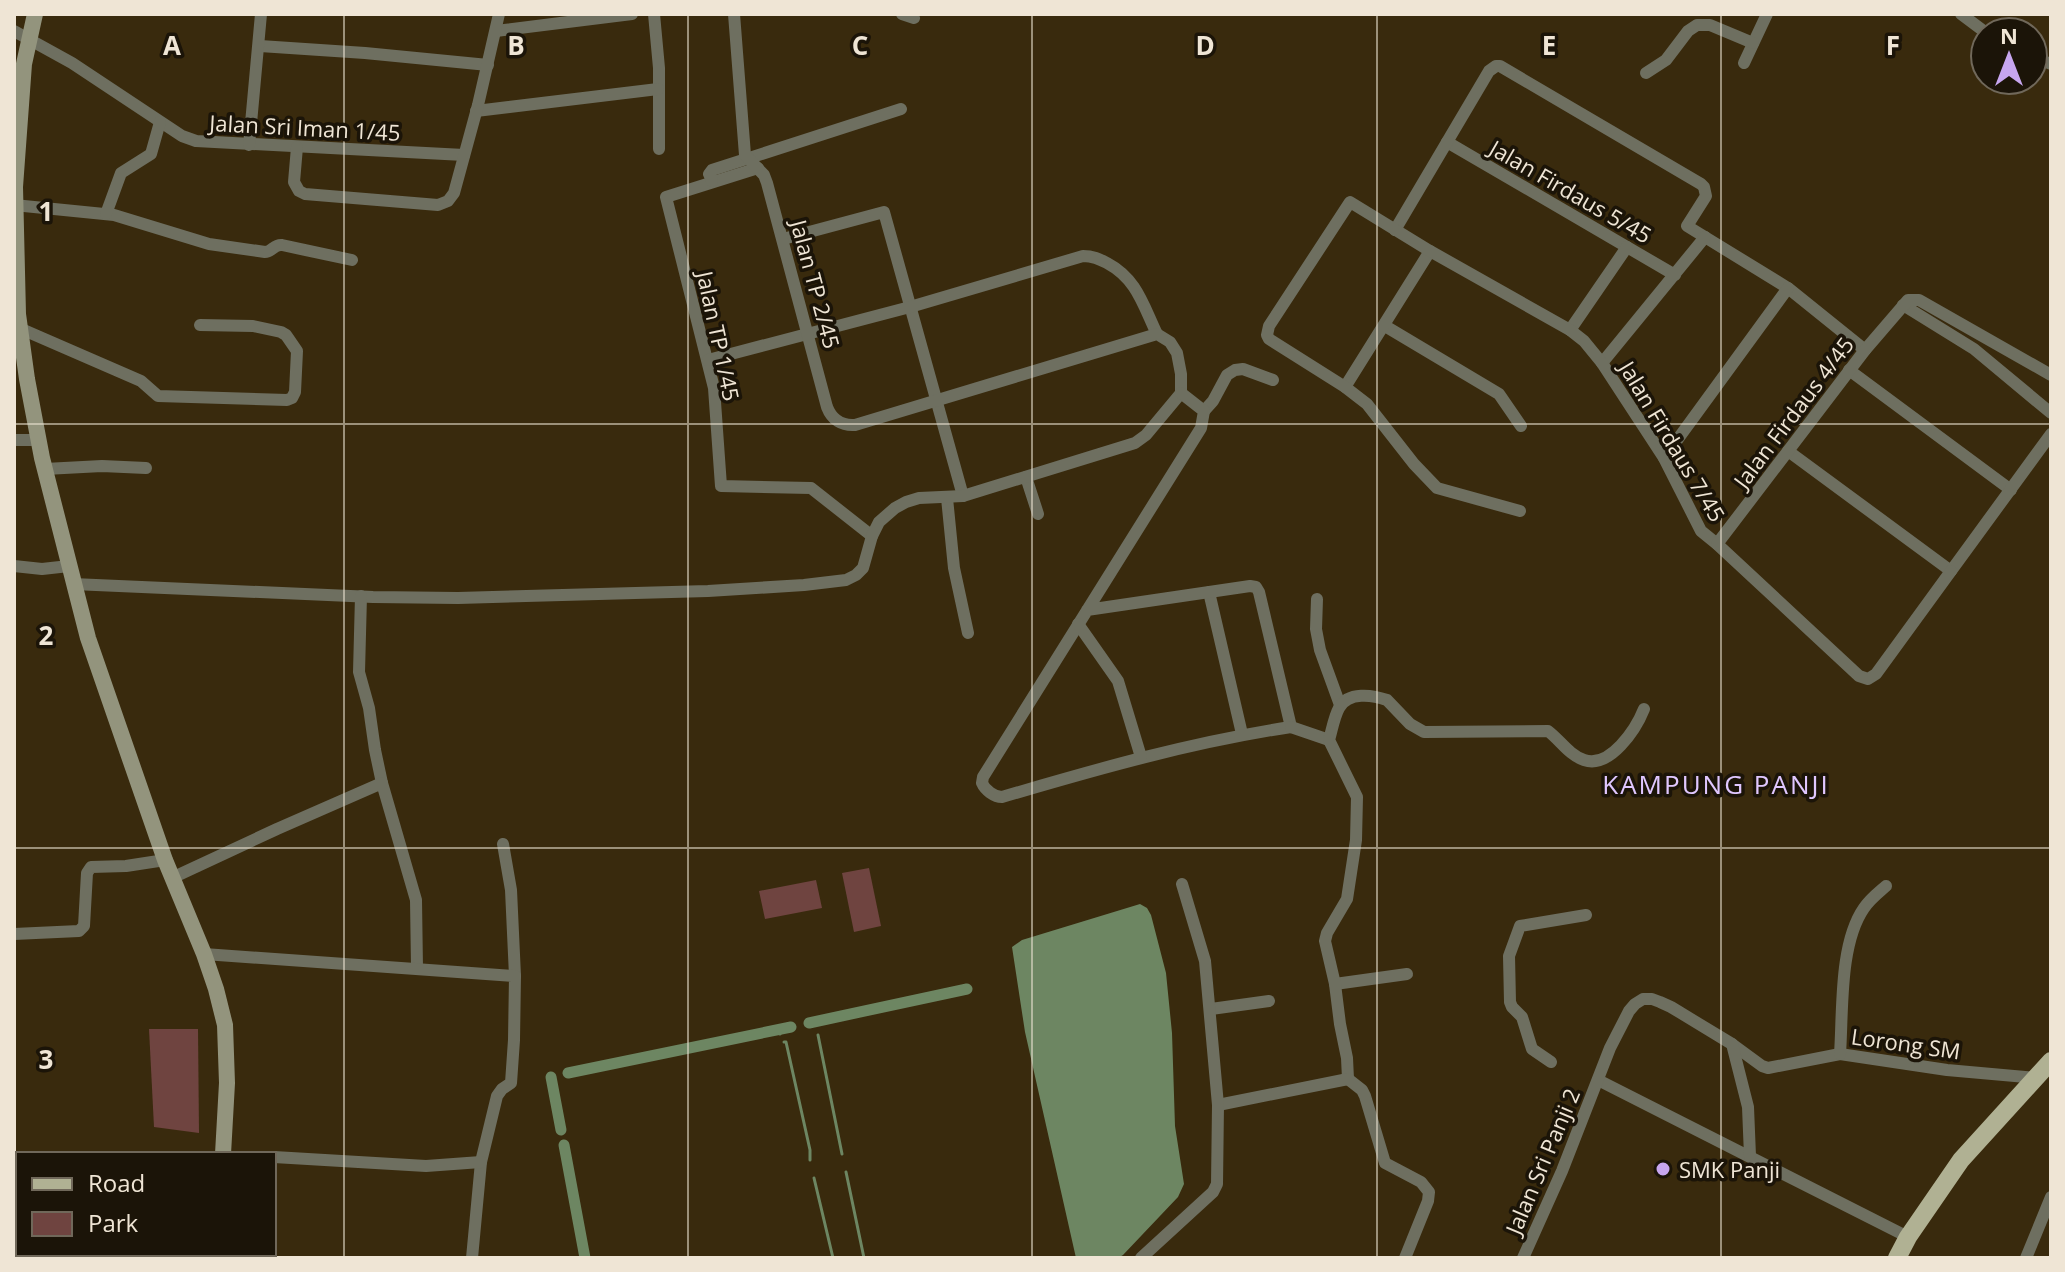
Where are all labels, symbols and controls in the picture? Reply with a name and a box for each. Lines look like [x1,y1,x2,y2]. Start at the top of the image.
north arrow [1969,16,2049,96]
text: N [2000,20,2018,50]
text: A [163,27,181,63]
text: B [507,27,525,63]
text: C [852,27,868,63]
text: D [1195,27,1215,63]
text: E [1542,27,1556,63]
text: F [1886,27,1900,63]
street label: Jalan Sri Iman 1/45 [207,107,401,147]
street label: Jalan Firdaus 5/45 [1483,131,1657,250]
text: 1 [39,193,53,229]
street label: Jalan TP 2/45 [784,214,848,352]
street label: Jalan TP 1/45 [690,266,747,404]
street label: Jalan Firdaus 4/45 [1725,330,1860,495]
street label: Jalan Firdaus 7/45 [1612,353,1733,527]
text: 2 [39,617,54,653]
district label: KAMPUNG PANJI [1602,766,1830,802]
street label: Lorong SM [1849,1020,1963,1066]
text: 3 [39,1041,53,1077]
street label: Jalan Sri Panji 2 [1497,1083,1586,1240]
legend [16,1152,276,1256]
place label: SMK Panji [1679,1154,1780,1184]
marker: SMK Panji [1654,1160,1672,1178]
text: Road [88,1166,145,1199]
text: Park [88,1206,139,1239]

